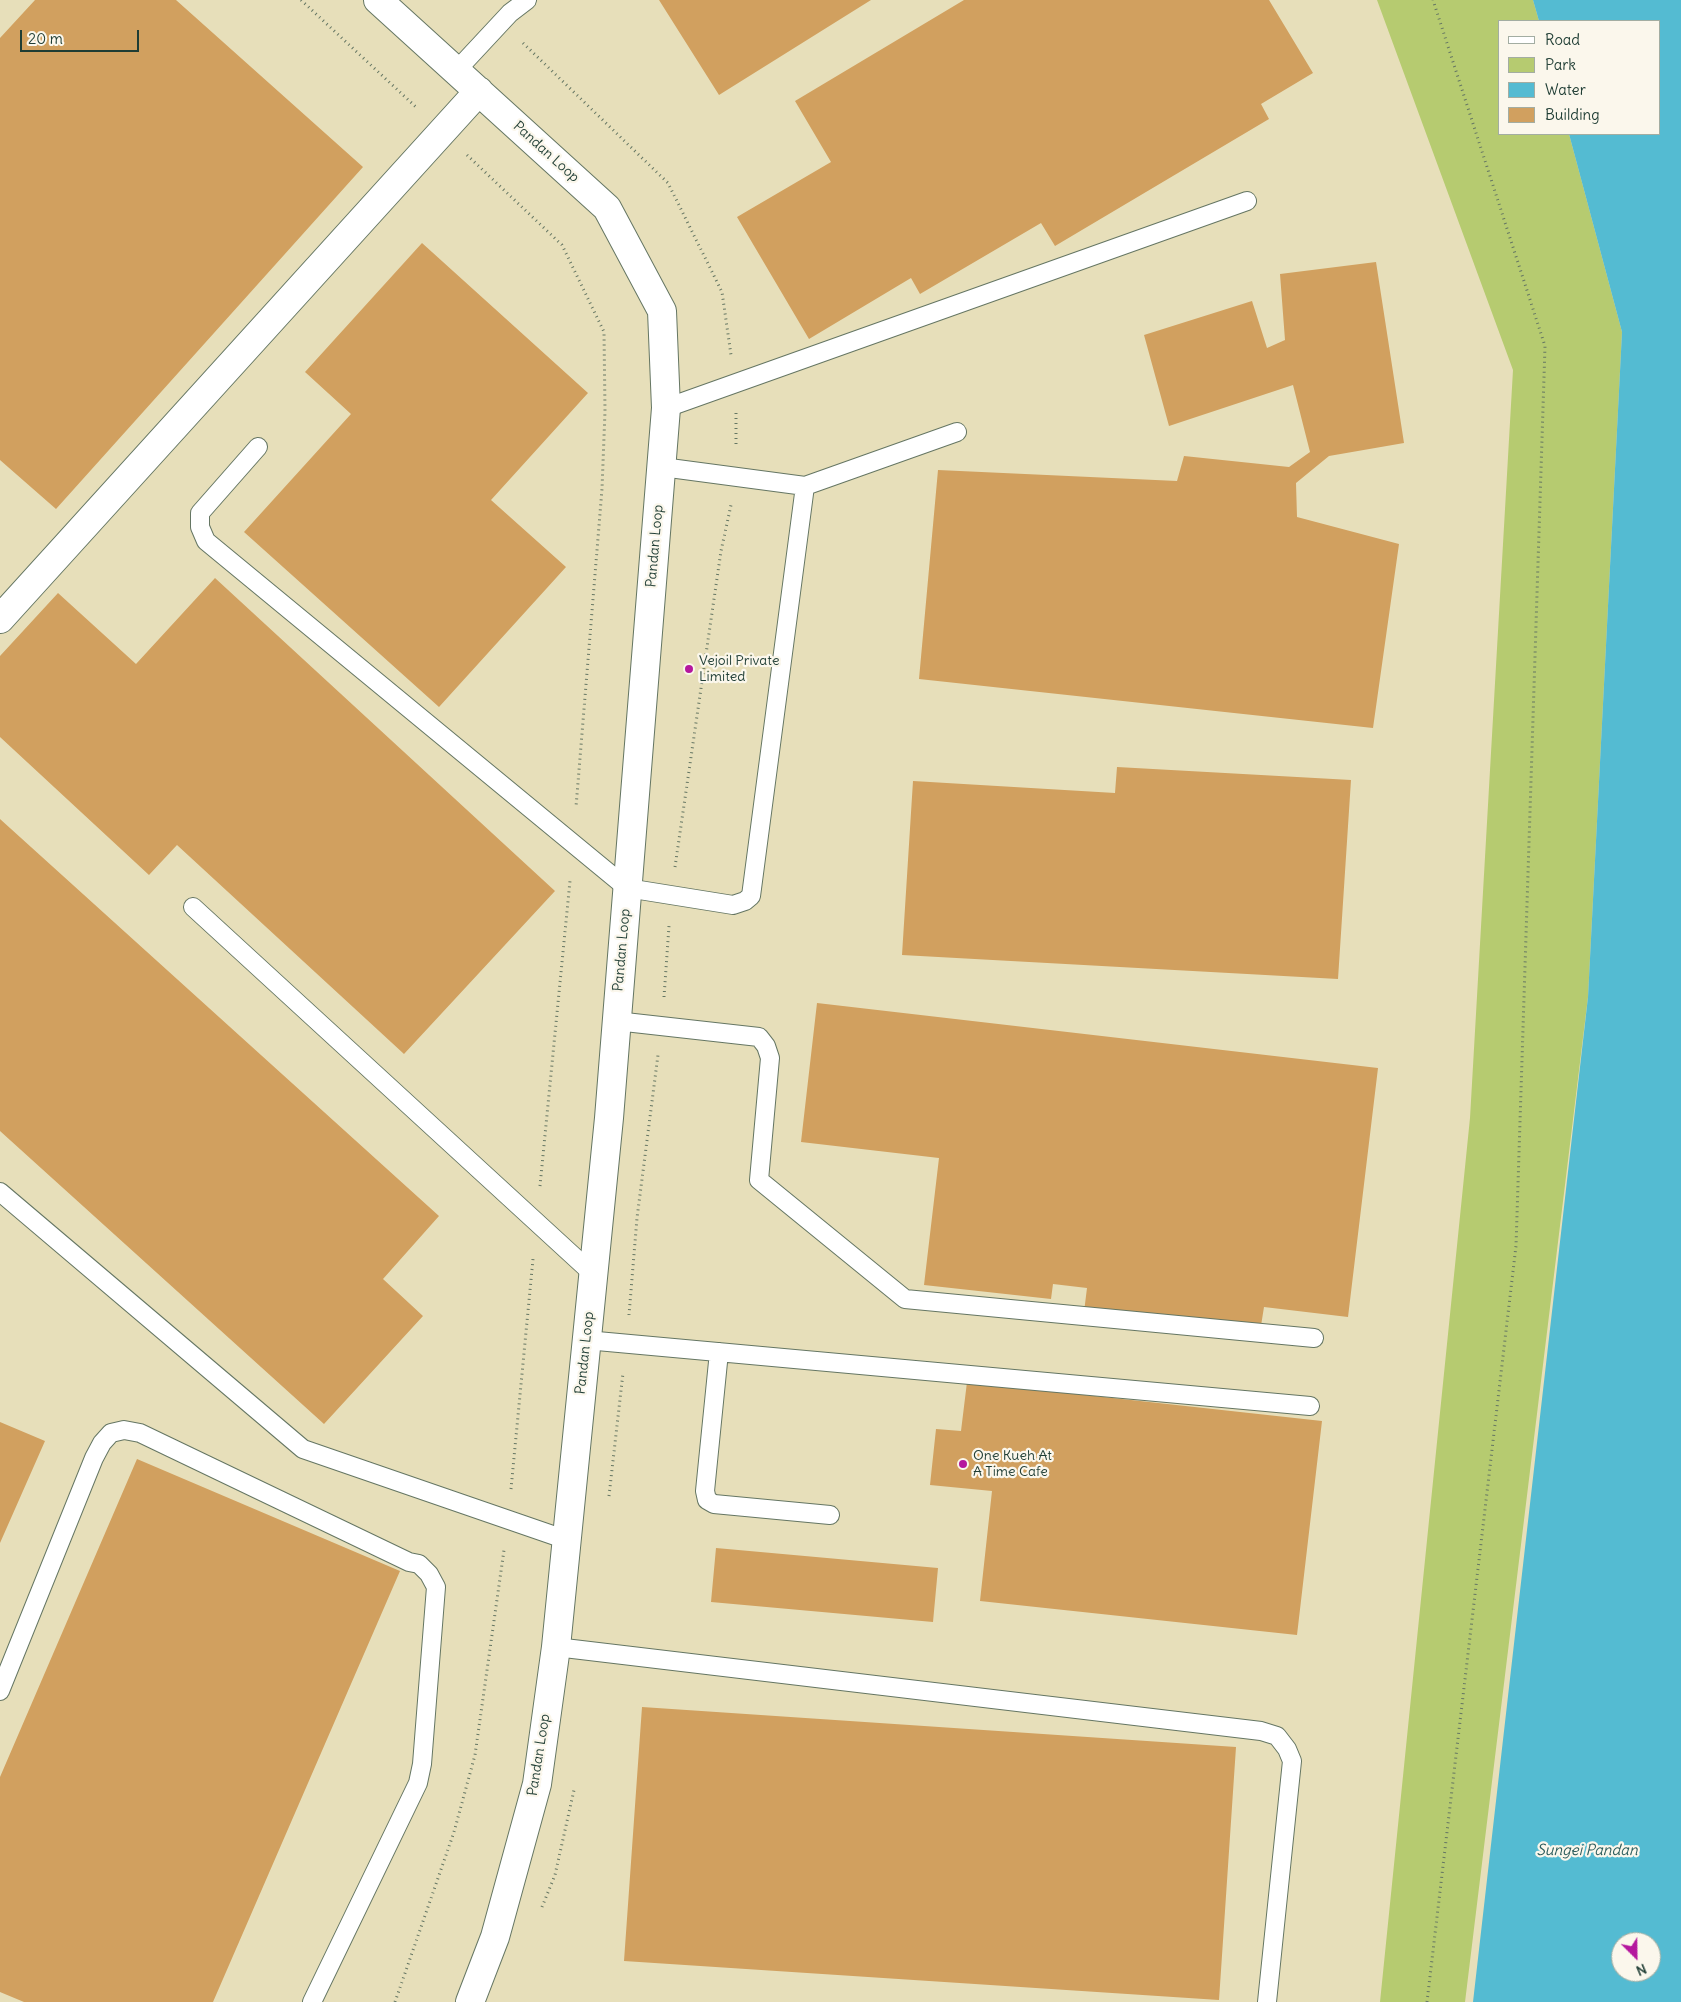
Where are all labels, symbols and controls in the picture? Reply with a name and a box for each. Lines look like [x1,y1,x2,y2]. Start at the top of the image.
scale bar [22,20,141,52]
legend [1498,20,1661,135]
text: 20 m [28,29,63,48]
text: Road [1545,30,1580,49]
text: Park [1545,55,1576,74]
text: Water [1545,80,1586,99]
text: Building [1545,105,1600,124]
street label: Pandan Loop [510,118,582,186]
street label: Pandan Loop [643,504,667,588]
place label: Vejoil Private Limited [699,653,779,686]
marker: Vejoil Private Limited [683,663,695,675]
street label: Pandan Loop [610,908,634,992]
street label: Pandan Loop [572,1311,598,1395]
place label: One Kueh At A Time Cafe [973,1448,1052,1480]
marker: One Kueh At A Time Cafe [957,1458,969,1470]
street label: Pandan Loop [524,1713,554,1797]
water label: Sungei Pandan [1536,1842,1638,1860]
north arrow [1611,1932,1661,1982]
text: N [1633,1960,1649,1980]

